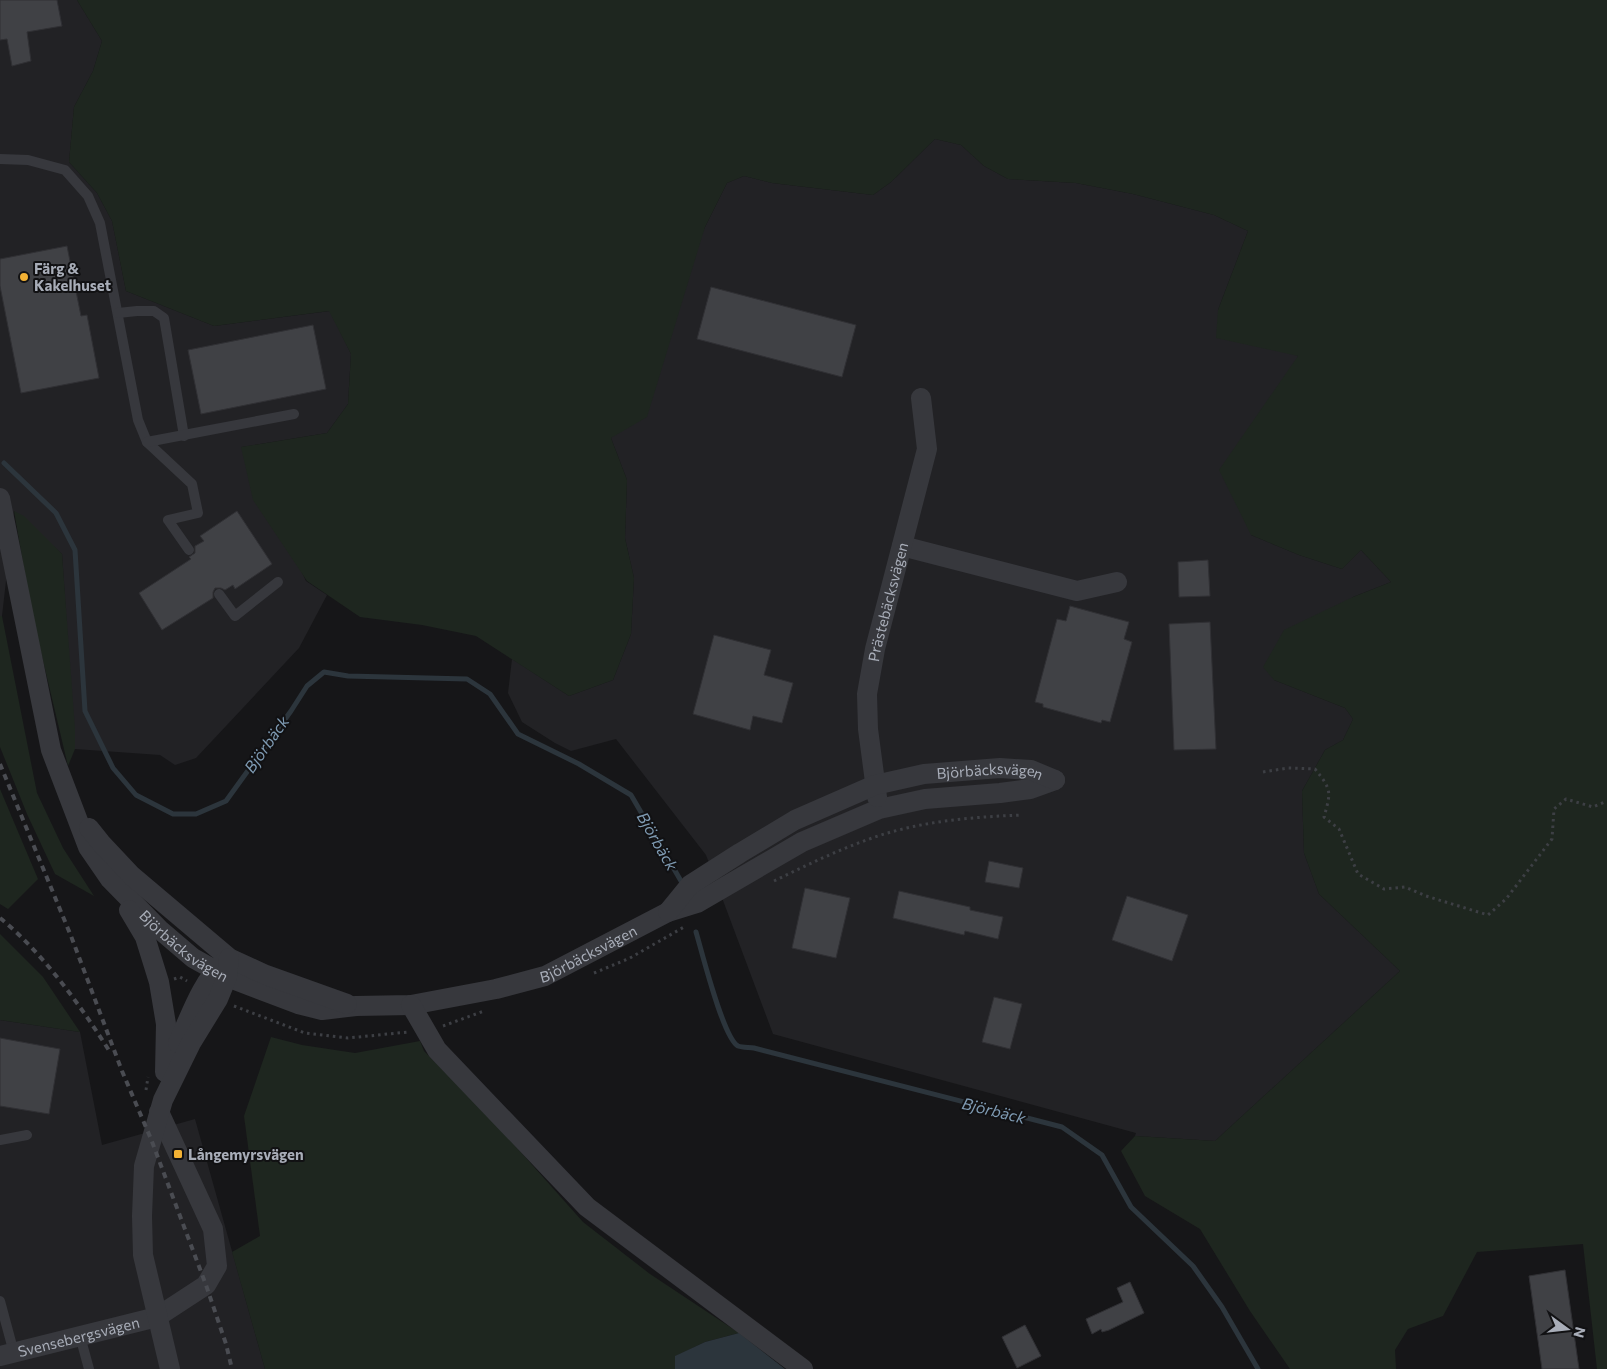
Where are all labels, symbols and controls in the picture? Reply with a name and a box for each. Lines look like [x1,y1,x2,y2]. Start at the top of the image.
place label: Färg & Kakelhuset [34,259,111,294]
marker: Färg & Kakelhuset [18,271,30,283]
street label: Prästebäcksvägen [864,540,911,663]
water label: Björbäck [240,712,293,776]
street label: Björbäcksvägen [936,759,1046,783]
water label: Björbäck [634,808,683,874]
street label: Björbäcksvägen [136,906,232,985]
street label: Björbäcksvägen [538,921,640,986]
water label: Björbäck [960,1093,1028,1127]
place label: Långemyrsvägen [188,1145,304,1163]
marker: Långemyrsvägen [172,1148,184,1160]
north arrow [1542,1304,1592,1354]
street label: Svensebergsvägen [16,1313,141,1360]
text: N [1570,1325,1590,1340]

